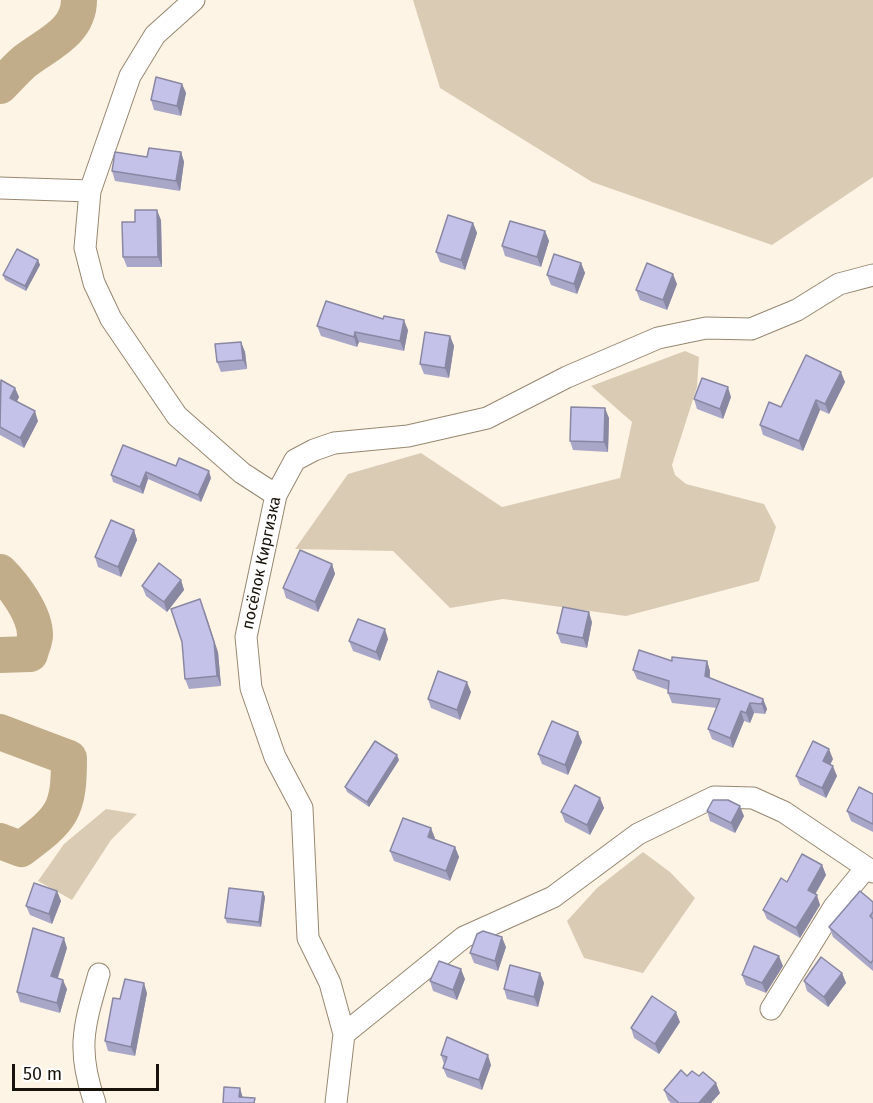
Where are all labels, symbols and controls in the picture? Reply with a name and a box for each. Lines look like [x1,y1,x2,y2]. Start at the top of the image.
street label: посёлок Киргизка [239,495,285,631]
scale bar [15,1052,162,1090]
text: 50 m [23,1063,62,1085]

